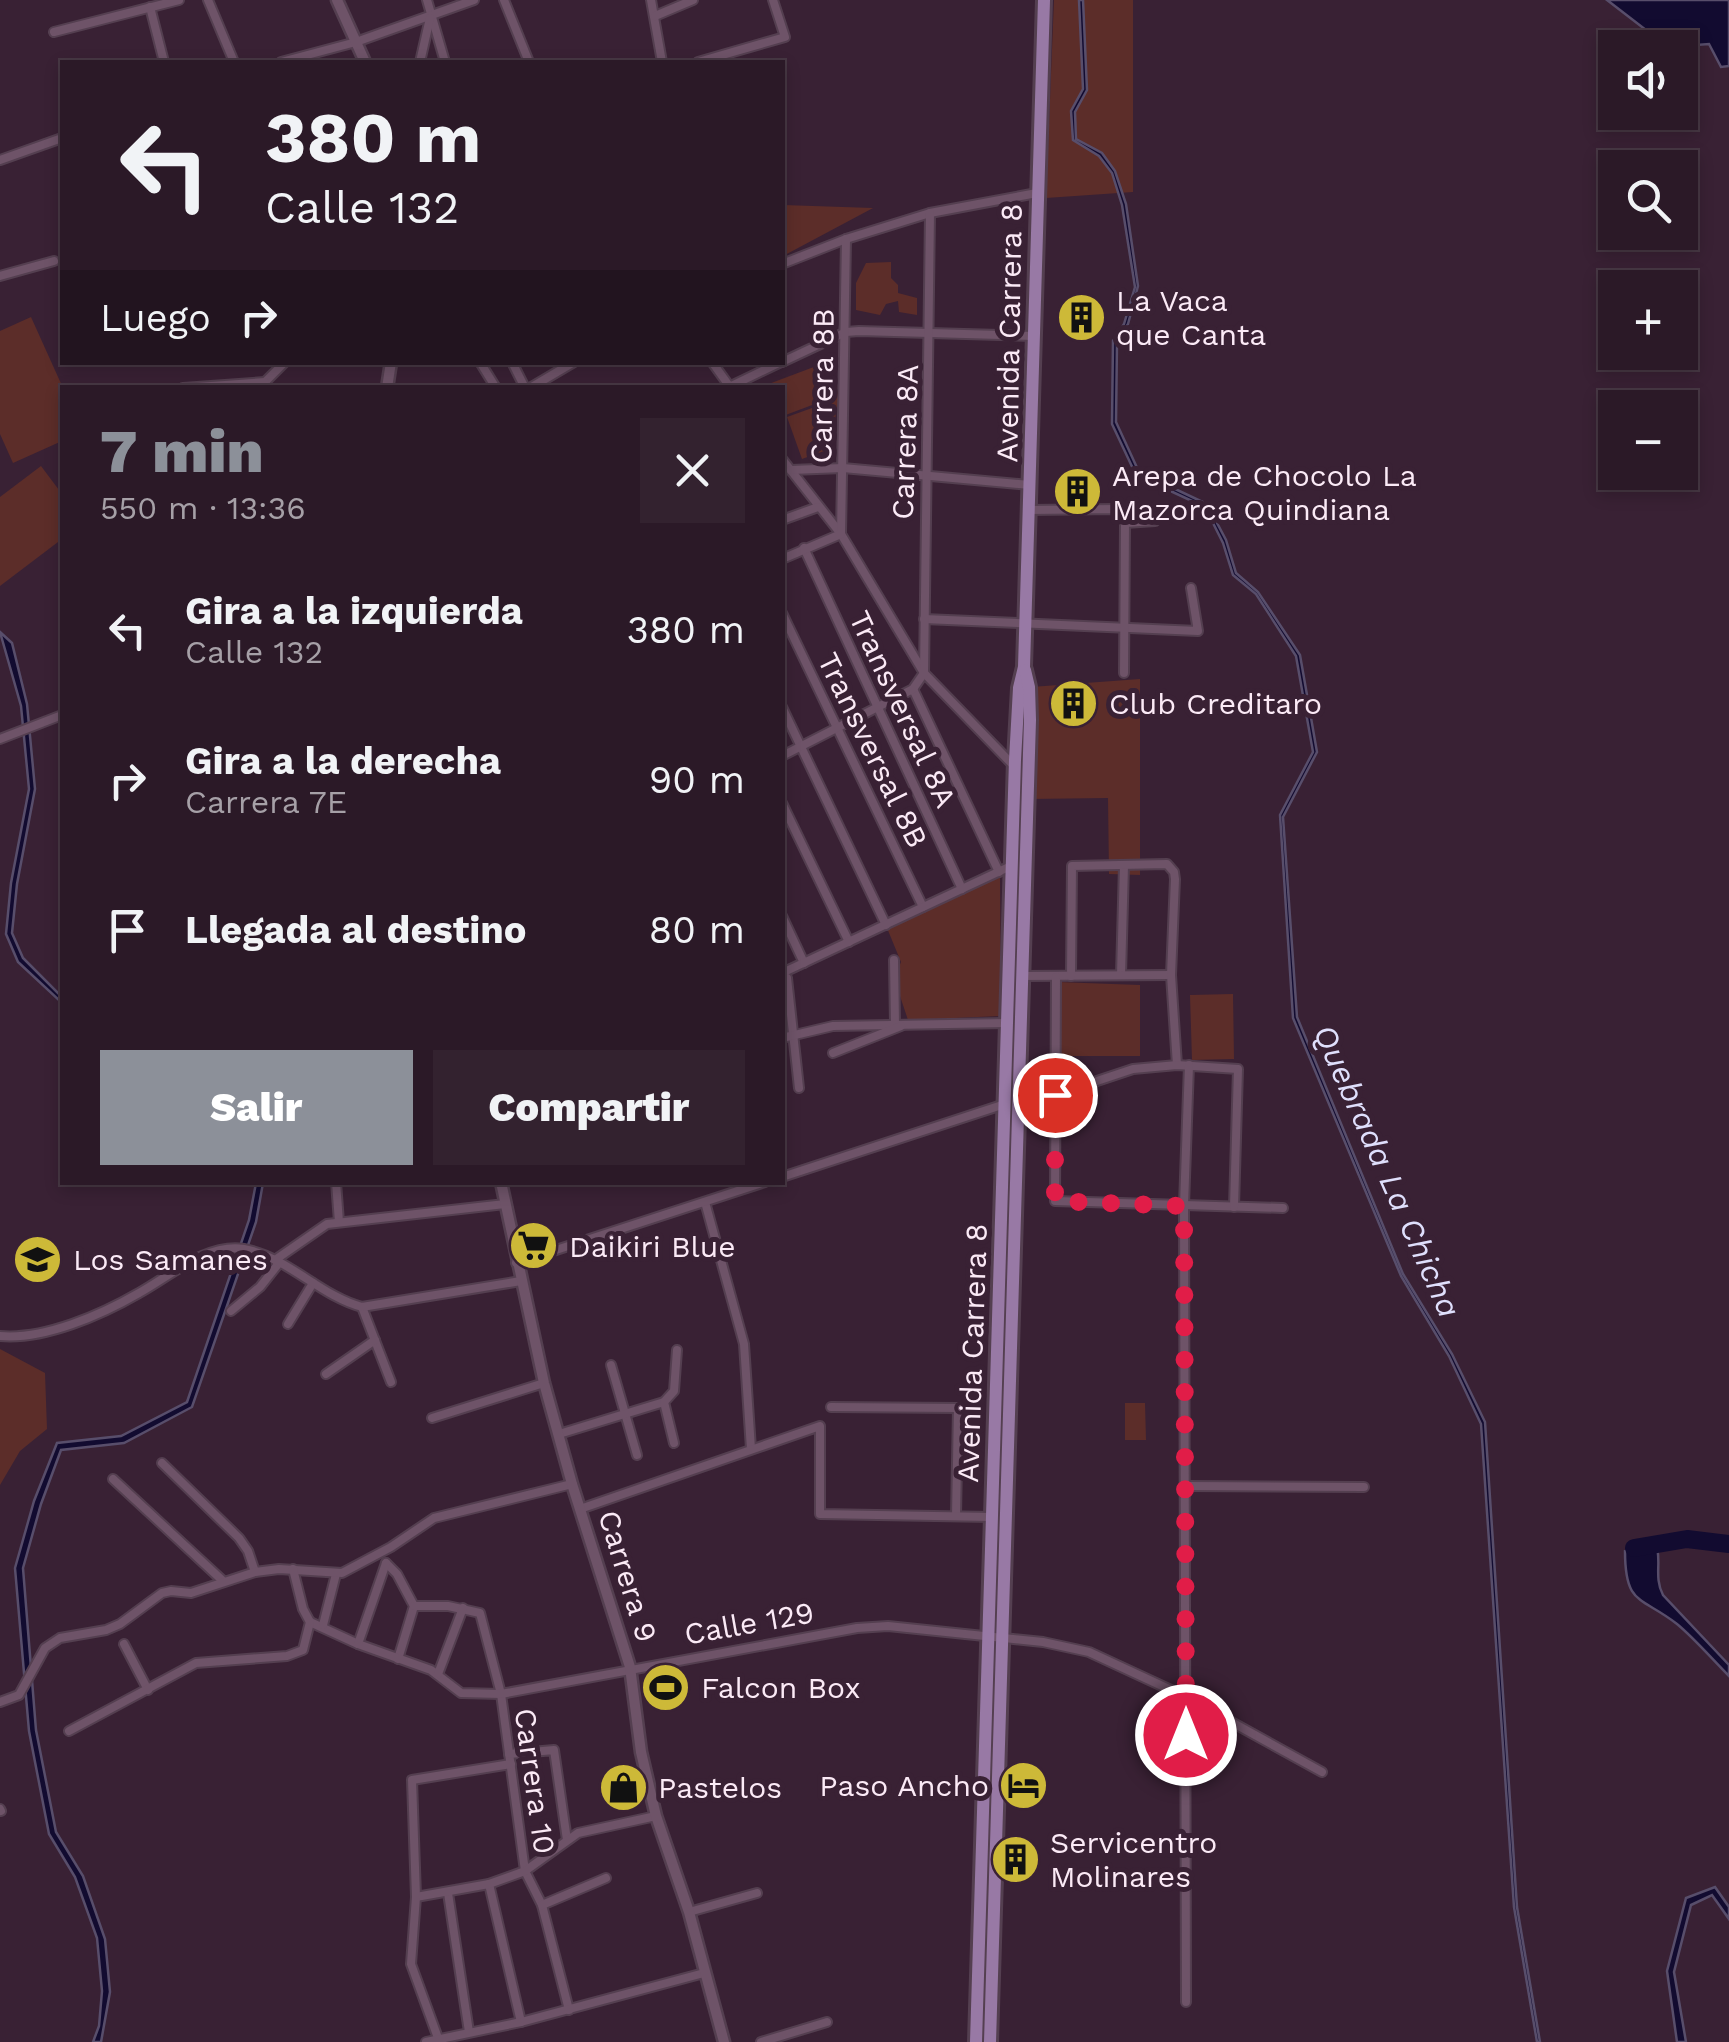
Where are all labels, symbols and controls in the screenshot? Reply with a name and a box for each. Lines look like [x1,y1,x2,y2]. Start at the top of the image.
map controls [1598,30,1698,490]
button: sound [1598,30,1698,130]
text: 380 m [265,97,481,179]
icon: left [100,100,230,230]
button: search [1598,150,1698,250]
text: Calle 132 [265,181,459,234]
street label: Avenida Carrera 8 [989,203,1029,463]
button: + [1598,270,1698,370]
place label: La Vaca que Canta [1116,283,1266,352]
icon: right [231,290,286,345]
building icon: La Vaca que Canta [1055,291,1107,343]
text: Luego [100,296,211,340]
street label: Carrera 8B [803,308,841,464]
street label: Carrera 8A [885,363,925,520]
button: − [1598,390,1698,490]
text: 7 min [100,416,264,487]
button: close [640,418,745,523]
place label: Arepa de Chocolo La Mazorca Quindiana [1112,458,1417,527]
building icon: Arepa de Chocolo La Mazorca Quindiana [1051,466,1103,518]
text: 550 m · 13:36 [100,489,306,527]
text: Gira a la izquierda [185,589,523,633]
icon: left [100,603,155,658]
street label: Transversal 8A [842,605,964,813]
text: 380 m [627,608,745,652]
text: Calle 132 [185,633,323,671]
street label: Transversal 8B [811,647,935,853]
building icon: Club Creditaro [1048,677,1100,729]
place label: Club Creditaro [1109,686,1322,721]
text: Gira a la derecha [185,739,501,783]
icon: right [100,753,155,808]
text: 90 m [649,758,745,802]
text: Carrera 7E [185,783,347,821]
icon: arrive [100,903,155,958]
text: Llegada al destino [185,908,527,952]
text: 80 m [649,908,745,952]
water label: Quebrada La Chicha [1305,1019,1469,1323]
button: Salir [100,1050,413,1165]
button: Compartir [433,1050,745,1165]
pin [1013,1053,1098,1138]
icon: arrive [1028,1068,1083,1123]
supermarket icon: Daikiri Blue [508,1220,560,1272]
street label: Avenida Carrera 8 [950,1223,994,1483]
place label: Daikiri Blue [569,1229,736,1264]
school or university icon: Los Samanes [12,1233,64,1285]
place label: Los Samanes [73,1242,268,1277]
street label: Carrera 9 [591,1506,665,1646]
street label: Calle 129 [682,1594,816,1652]
sports icon: Falcon Box [640,1661,692,1713]
place label: Falcon Box [701,1670,860,1705]
position arrow [1134,1683,1238,1787]
street label: Carrera 10 [507,1706,563,1856]
hotel icon: Paso Ancho [998,1759,1050,1811]
shop icon: Pastelos [597,1761,649,1813]
place label: Paso Ancho [819,1768,989,1803]
place label: Pastelos [658,1770,782,1805]
place label: Servicentro Molinares [1050,1825,1217,1894]
building icon: Servicentro Molinares [989,1833,1041,1885]

